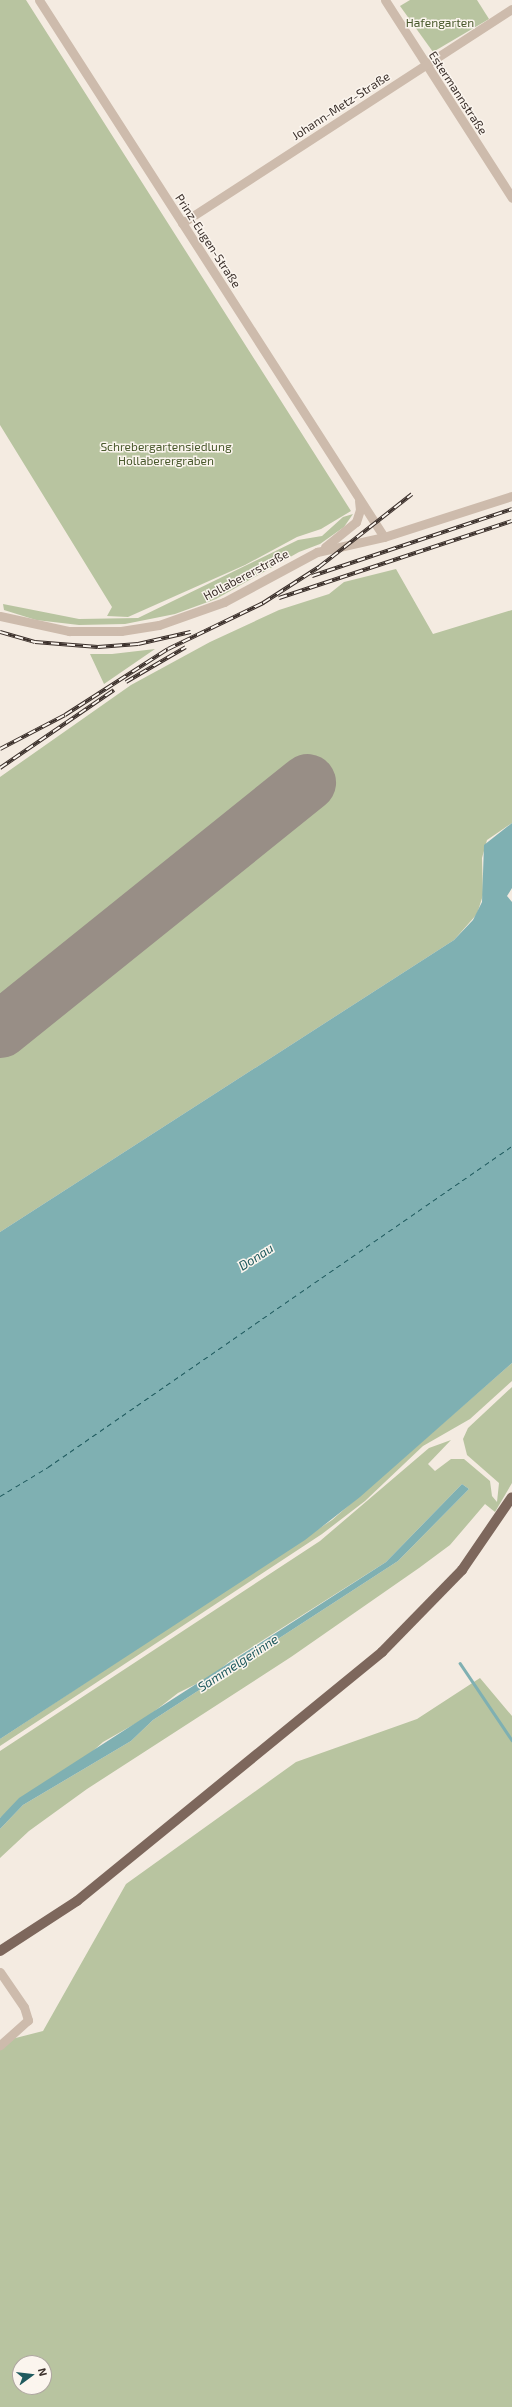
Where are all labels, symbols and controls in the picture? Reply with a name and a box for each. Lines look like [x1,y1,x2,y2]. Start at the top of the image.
park label: Hafengarten [406,16,474,30]
street label: Estermannstraße [426,49,490,137]
street label: Johann-Metz-Straße [289,69,393,143]
street label: Prinz-Eugen-Straße [172,191,244,291]
park label: Schrebergartensiedlung Hollaberergraben [100,440,232,468]
street label: Hollabererstraße [201,546,291,604]
water label: Donau [236,1240,276,1274]
water label: Sammelgerinne [195,1631,281,1695]
north arrow [12,2355,52,2395]
text: N [36,2366,50,2378]

